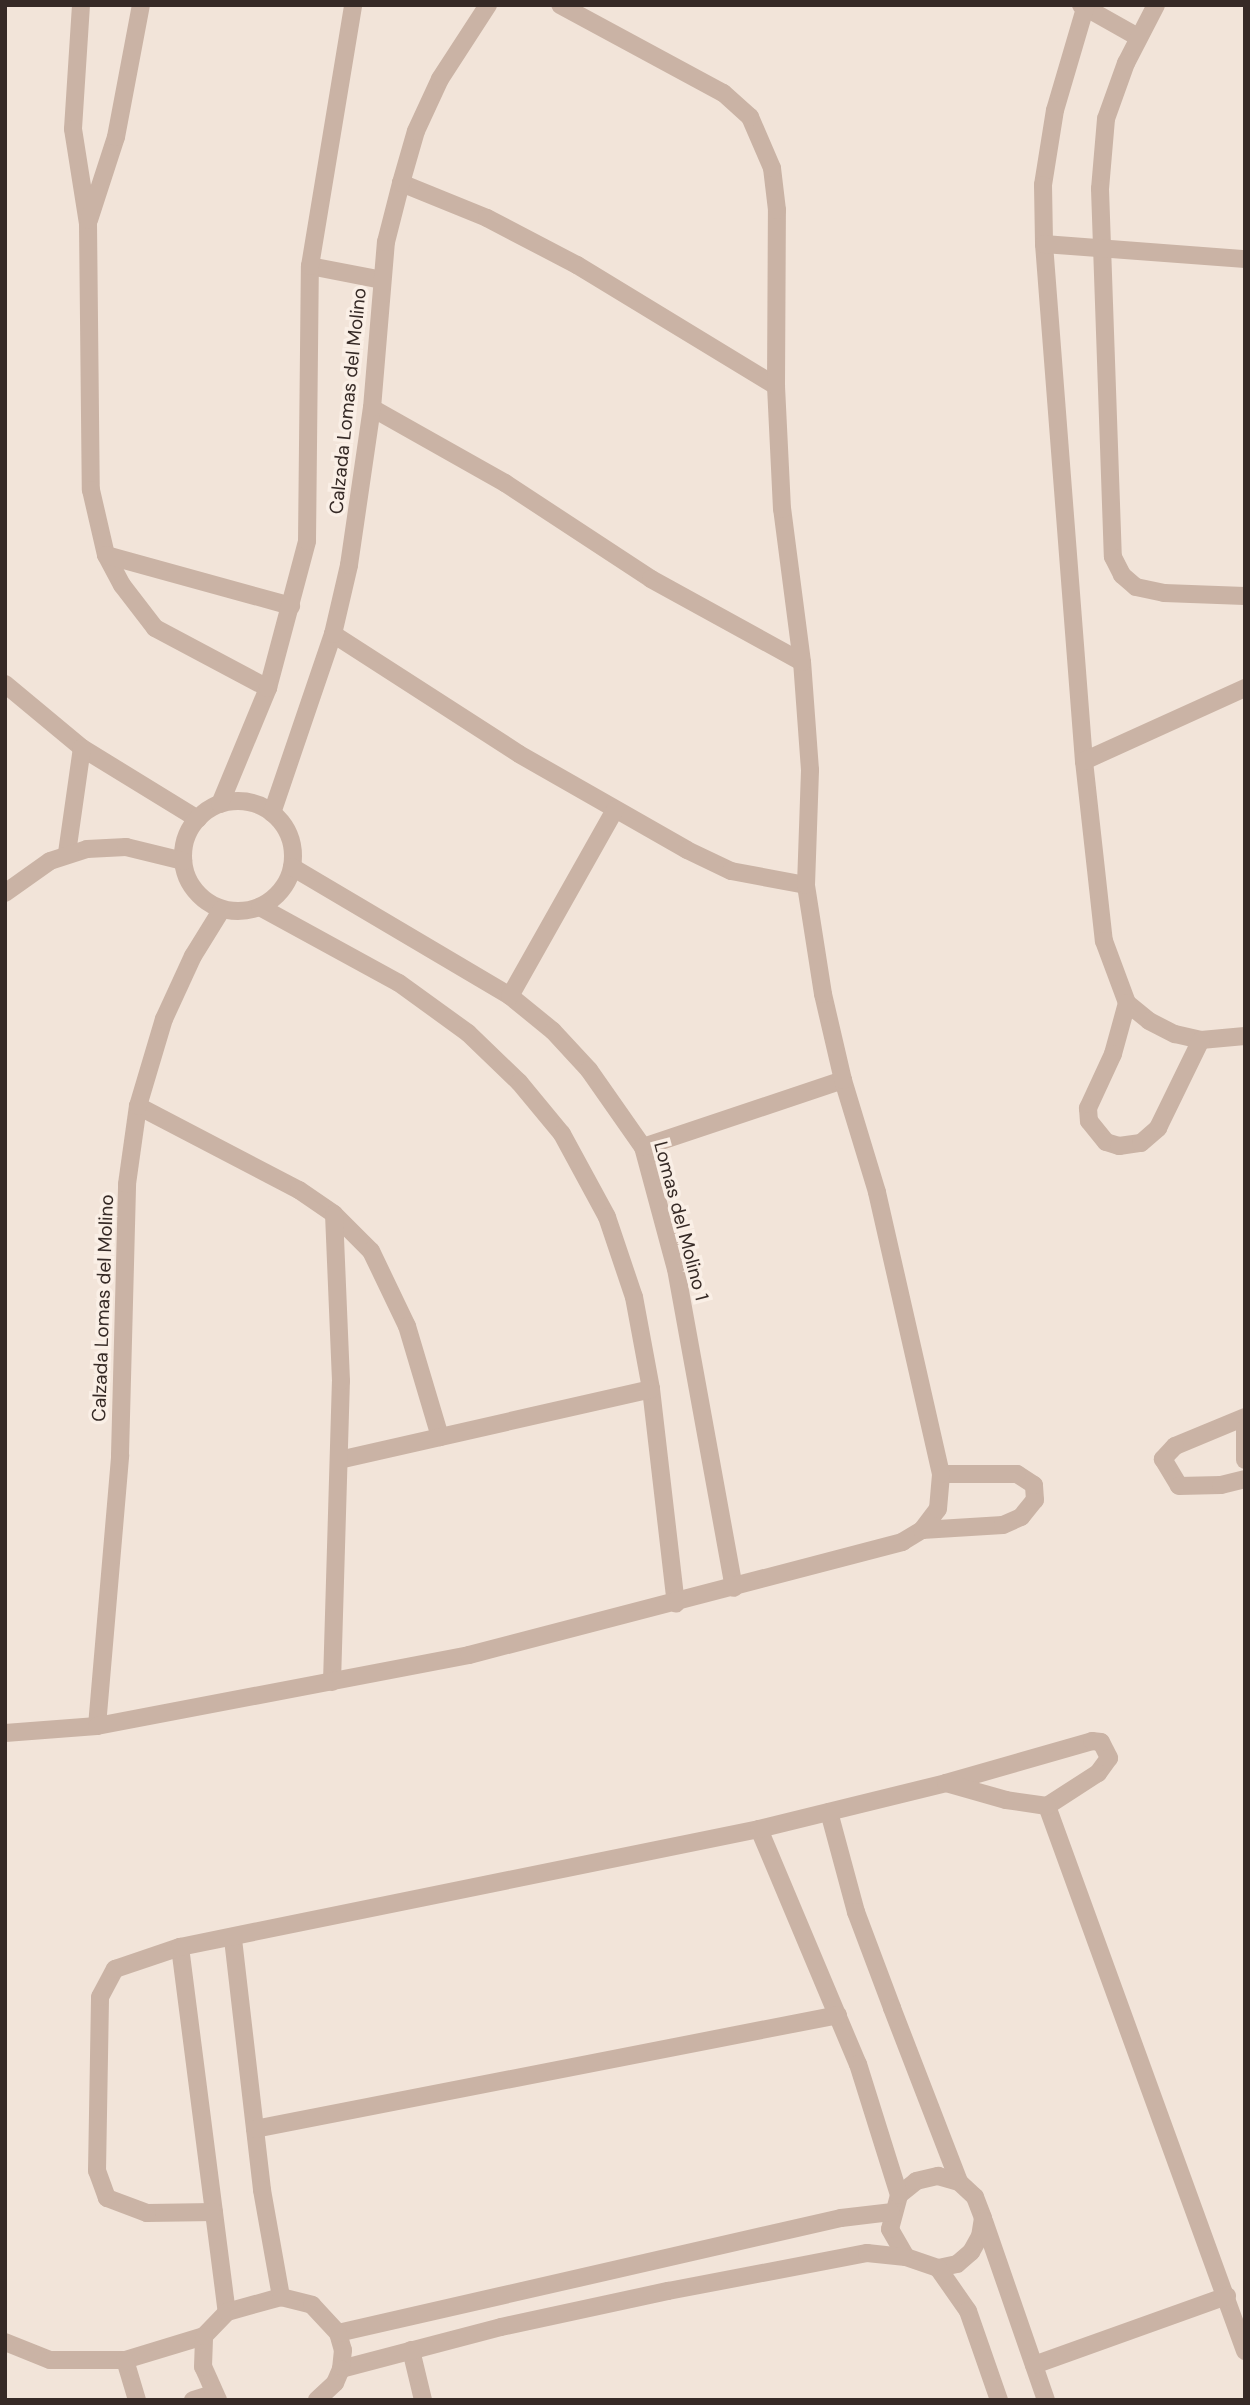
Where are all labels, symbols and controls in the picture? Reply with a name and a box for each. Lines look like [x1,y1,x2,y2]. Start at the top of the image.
street label: Calzada Lomas del Molino [325,287,371,515]
street label: Lomas del Molino 1 [649,1139,713,1303]
street label: Calzada Lomas del Molino [88,1194,118,1422]

